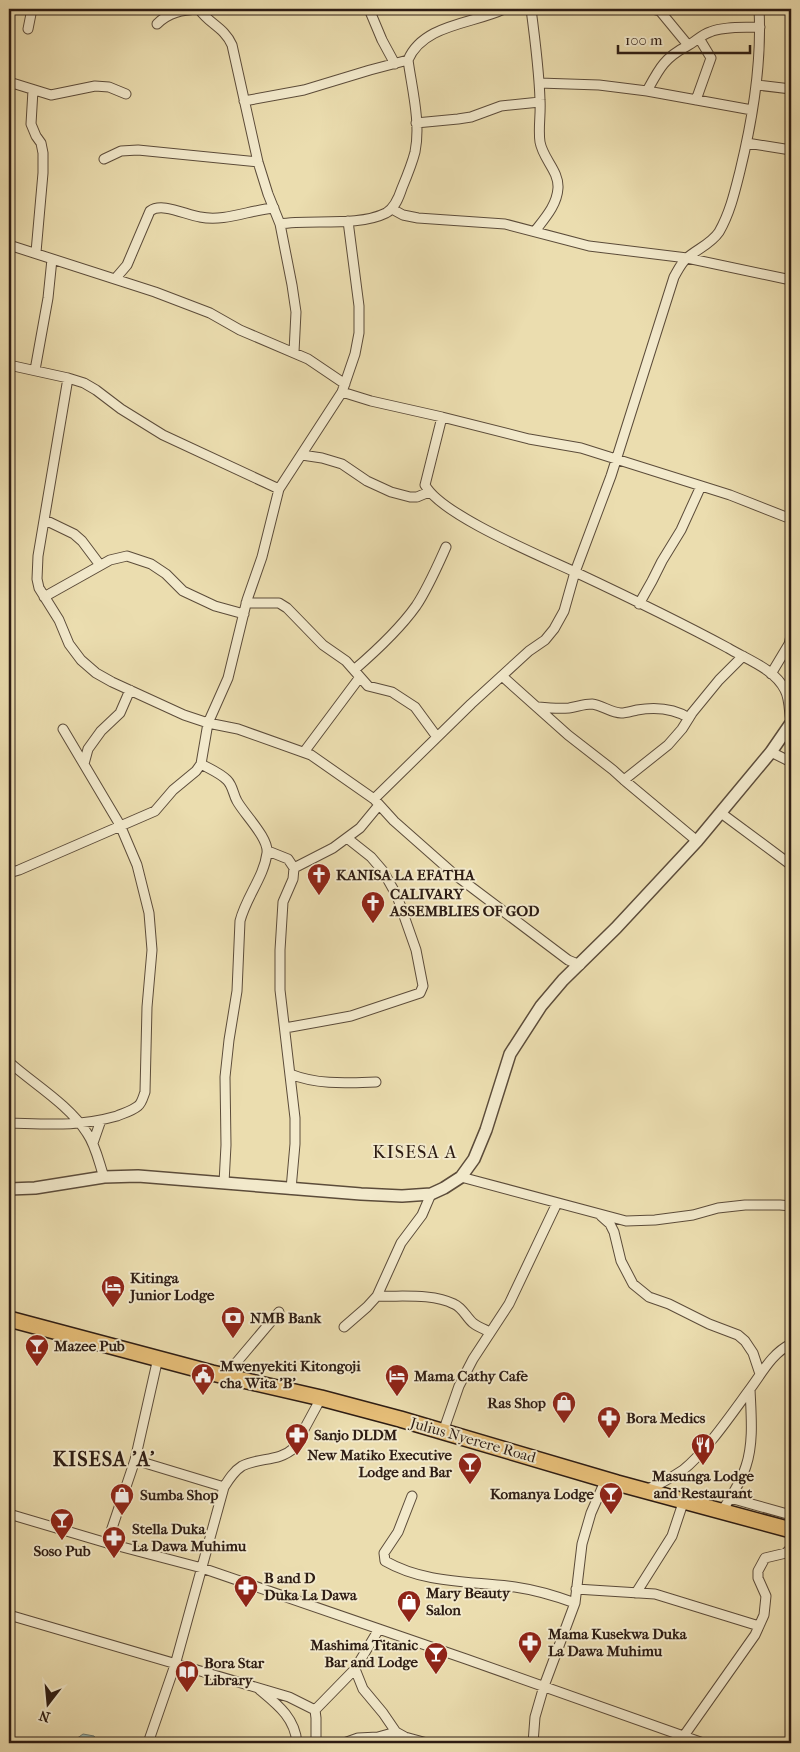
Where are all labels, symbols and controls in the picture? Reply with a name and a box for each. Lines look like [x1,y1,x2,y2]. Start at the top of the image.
scale bar [618,22,750,54]
text: 100 m [625,31,663,49]
church icon: KANISA LA EFATHA [306,862,332,896]
place label: KANISA LA EFATHA [336,866,476,884]
place label: CALIVARY ASSEMBLIES OF GOD [389,885,540,920]
church icon: CALIVARY ASSEMBLIES OF GOD [360,890,386,924]
district label: KISESA A [373,1142,457,1163]
place label: Kitinga Junior Lodge [128,1269,215,1304]
hotel icon: Kitinga Junior Lodge [100,1274,126,1308]
bank icon: NMB Bank [220,1305,246,1339]
place label: NMB Bank [250,1309,322,1327]
bar icon: Mazee Pub [24,1333,50,1367]
place label: Mazee Pub [53,1337,125,1355]
place label: Mwenyekiti Kitongoji cha Wita 'B' [219,1357,361,1392]
public building icon: Mwenyekiti Kitongoji cha Wita 'B' [190,1362,216,1396]
hotel icon: Mama Cathy Cafe [384,1363,410,1397]
place label: Mama Cathy Cafe [413,1367,529,1385]
shop icon: Ras Shop [551,1390,577,1424]
place label: Ras Shop [487,1394,546,1412]
pharmacy icon: Bora Medics [596,1405,622,1439]
place label: Bora Medics [626,1409,706,1427]
street label: Julius Nyerere Road [407,1413,539,1467]
pharmacy icon: Sanjo DLDM [284,1422,310,1456]
place label: Sanjo DLDM [314,1426,397,1444]
restaurant icon: Masunga Lodge and Restaurant [690,1432,716,1466]
place label: New Matiko Executive Lodge and Bar [307,1446,453,1481]
district label: KISESA 'A' [53,1448,155,1471]
bar icon: New Matiko Executive Lodge and Bar [457,1451,483,1485]
place label: Masunga Lodge and Restaurant [651,1467,755,1502]
bar icon: Komanya Lodge [598,1481,624,1515]
shop icon: Sumba Shop [109,1482,135,1516]
place label: Komanya Lodge [490,1485,595,1503]
place label: Sumba Shop [140,1486,218,1504]
bar icon: Soso Pub [49,1507,75,1541]
place label: Stella Duka La Dawa Muhimu [132,1520,247,1555]
pharmacy icon: Stella Duka La Dawa Muhimu [101,1525,127,1559]
place label: Soso Pub [33,1542,91,1560]
place label: B and D Duka La Dawa [264,1569,358,1604]
pharmacy icon: B and D Duka La Dawa [233,1574,259,1608]
place label: Mary Beauty Salon [425,1584,511,1619]
shop icon: Mary Beauty Salon [396,1589,422,1623]
place label: Mama Kusekwa Duka La Dawa Muhimu [547,1625,688,1660]
pharmacy icon: Mama Kusekwa Duka La Dawa Muhimu [517,1630,543,1664]
place label: Mashima Titanic Bar and Lodge [309,1636,419,1671]
bar icon: Mashima Titanic Bar and Lodge [423,1641,449,1675]
place label: Bora Star Library [204,1654,265,1689]
library icon: Bora Star Library [174,1659,200,1693]
north arrow [22,1680,72,1730]
text: N [37,1706,52,1726]

